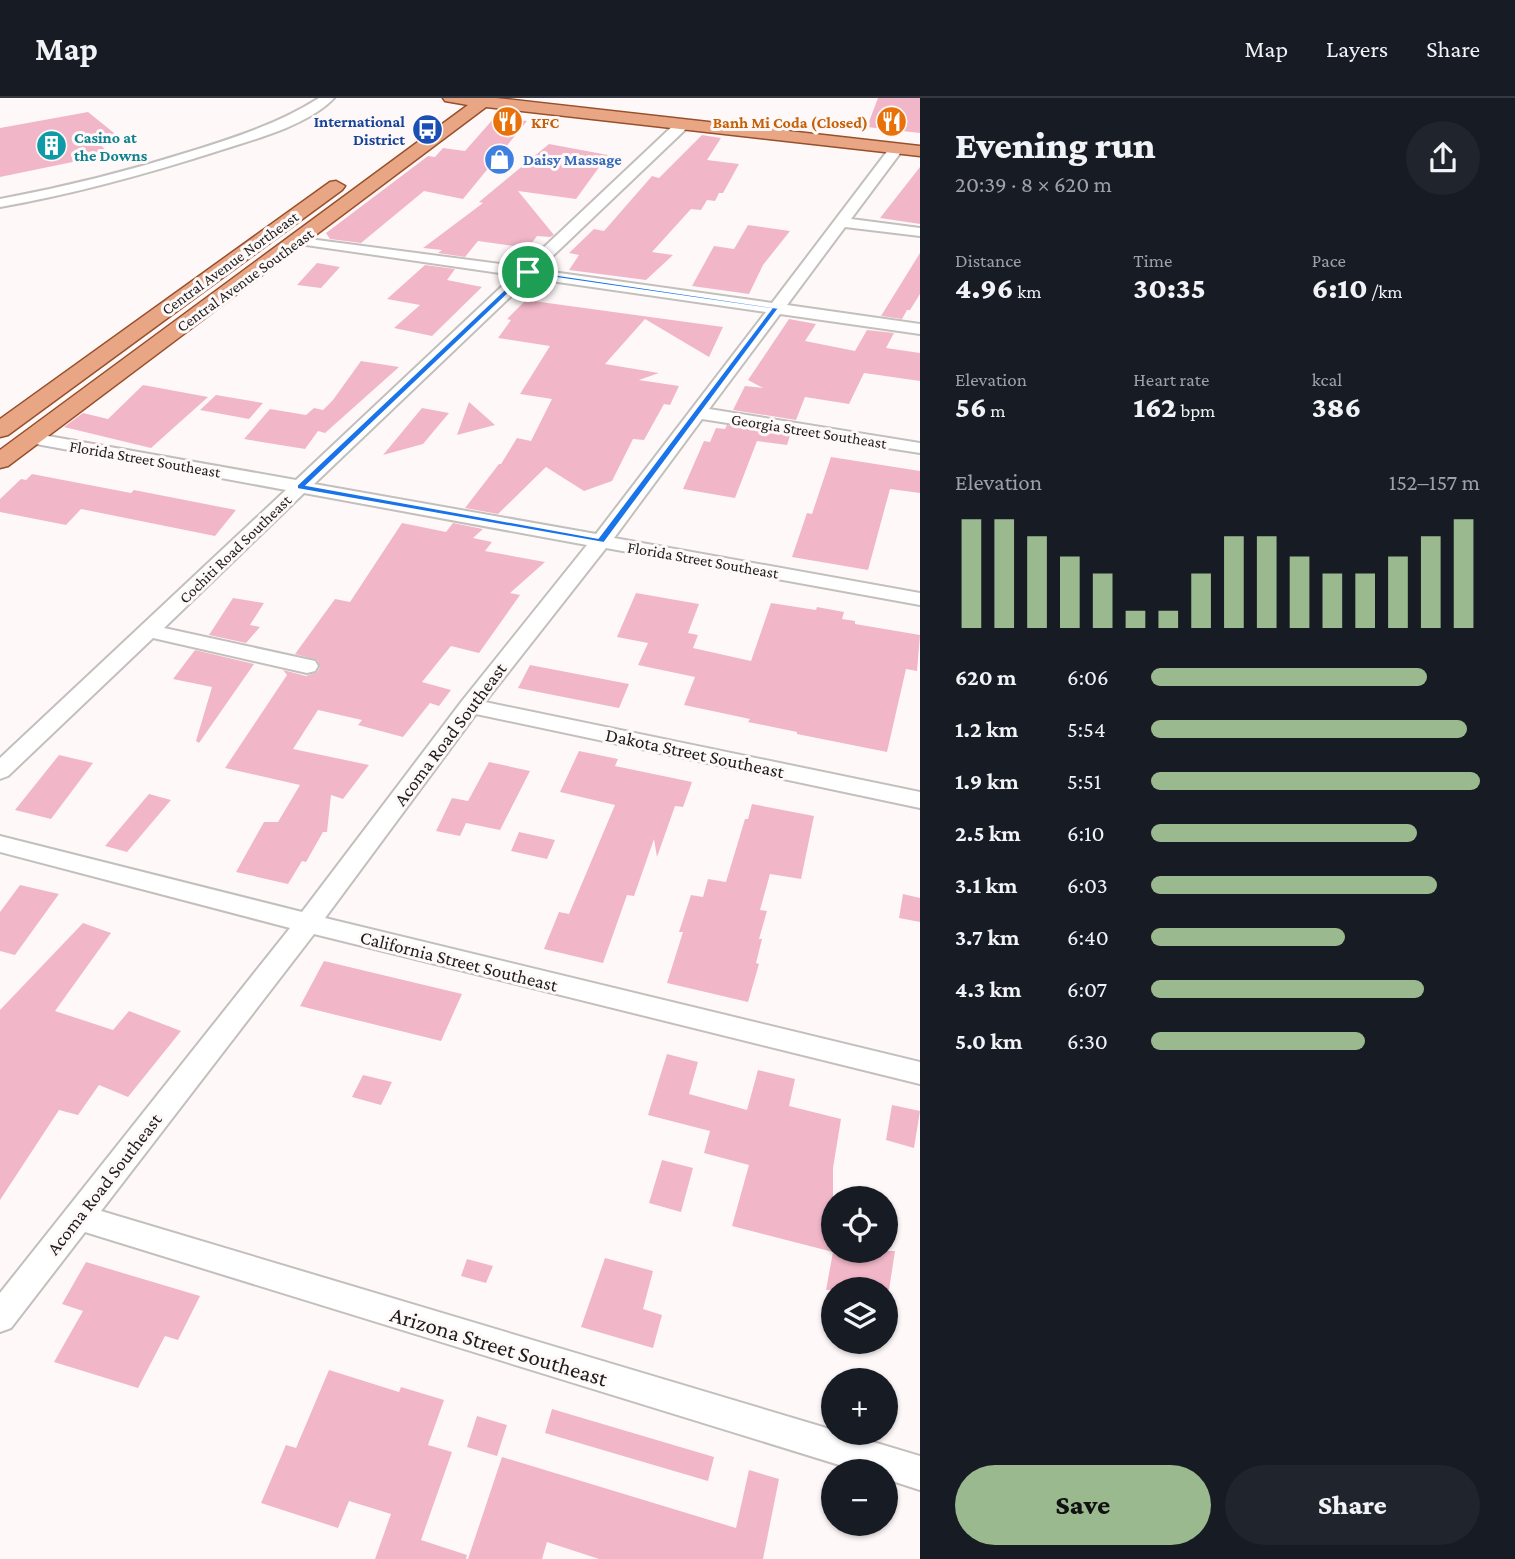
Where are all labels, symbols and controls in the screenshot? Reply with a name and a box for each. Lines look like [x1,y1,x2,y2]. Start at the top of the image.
text: Map [35,30,98,67]
text: Map [1244,35,1288,62]
text: Layers [1326,35,1388,62]
text: Share [1426,35,1480,62]
restaurant icon: KFC [491,105,525,139]
restaurant icon: Banh Mi Coda (Closed) [874,105,908,139]
place label: International District [314,113,405,148]
bus stop icon: International District [411,113,445,147]
place label: KFC [531,114,559,131]
place label: Banh Mi Coda (Closed) [713,114,868,132]
button: share [1406,121,1480,195]
text: Evening run [955,124,1156,166]
building icon: Casino at the Downs [34,129,68,163]
place label: Casino at the Downs [74,129,148,164]
shop icon: Daisy Massage [483,142,517,176]
place label: Daisy Massage [523,151,622,168]
text: 20:39 · 8 × 620 m [955,171,1112,197]
street label: Central Avenue Northeast [159,207,302,318]
street label: Central Avenue Southeast [174,224,317,335]
pin [498,242,558,302]
text: Distance [955,250,1021,271]
text: Time [1133,250,1172,271]
text: Pace [1312,250,1346,271]
icon: arrive [509,253,547,291]
text: 4.96 [955,271,1014,304]
text: 30:35 [1133,271,1206,304]
text: 6:10 [1312,271,1368,304]
text: km [1014,281,1042,302]
text: /km [1368,281,1403,302]
text: Elevation [955,369,1027,390]
text: Heart rate [1133,369,1209,390]
text: kcal [1312,369,1342,390]
text: 56 [955,390,987,423]
text: 162 [1133,390,1177,423]
text: 386 [1312,390,1361,423]
text: m [987,400,1006,421]
text: bpm [1177,400,1215,421]
street label: Georgia Street Southeast [730,410,889,453]
street label: Florida Street Southeast [68,437,223,481]
text: Elevation [955,469,1042,495]
text: 152–157 m [1389,469,1480,495]
street label: Cochiti Road Southeast [176,491,295,607]
street label: Florida Street Southeast [626,538,781,582]
street label: Acoma Road Southeast [389,658,511,810]
text: 620 m [955,664,1017,690]
text: 6:06 [1067,664,1109,690]
text: 1.2 km [955,716,1018,742]
text: 5:54 [1067,716,1106,742]
street label: Dakota Street Southeast [604,724,787,782]
text: 1.9 km [955,768,1019,794]
text: 5:51 [1067,768,1101,794]
text: 2.5 km [955,820,1021,846]
text: 6:10 [1067,820,1105,846]
text: 3.1 km [955,872,1018,898]
text: 6:03 [1067,872,1108,898]
text: 3.7 km [955,924,1019,950]
text: 6:40 [1067,924,1109,950]
street label: California Street Southeast [358,926,561,996]
text: 4.3 km [955,976,1021,1002]
text: 6:07 [1067,976,1107,1002]
text: 5.0 km [955,1028,1022,1054]
text: 6:30 [1067,1028,1108,1054]
street label: Acoma Road Southeast [42,1109,166,1259]
map controls [821,1186,898,1536]
button: locate [821,1186,898,1263]
button: layers [821,1277,898,1354]
street label: Arizona Street Southeast [387,1301,611,1392]
button: + [821,1368,898,1445]
button: − [821,1459,898,1536]
button: Save [955,1465,1211,1545]
button: Share [1225,1465,1480,1545]

